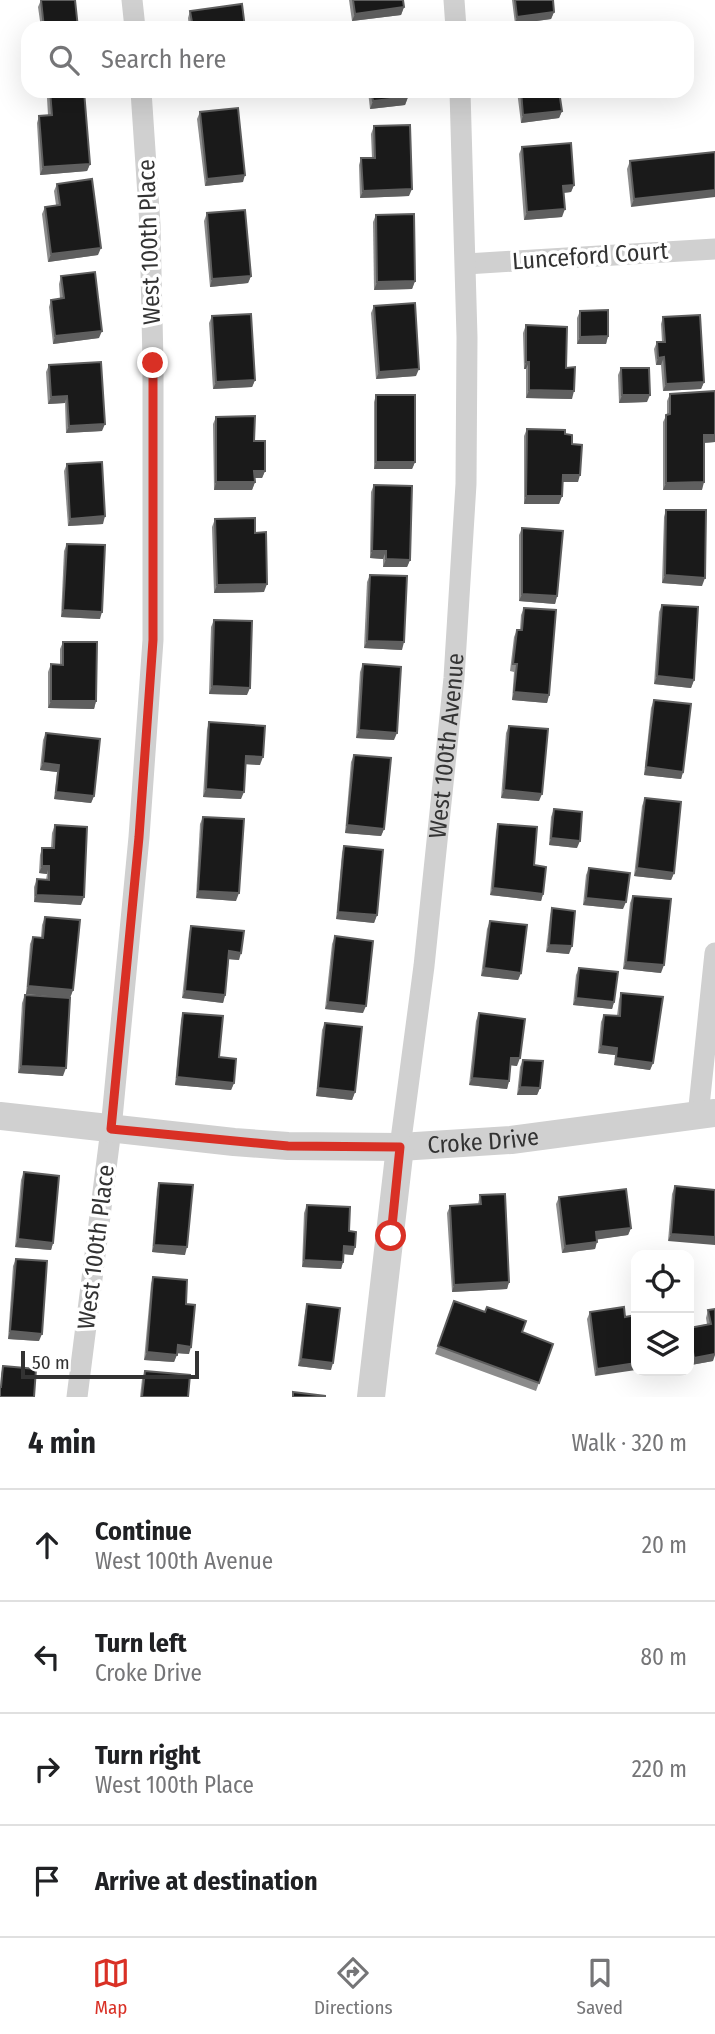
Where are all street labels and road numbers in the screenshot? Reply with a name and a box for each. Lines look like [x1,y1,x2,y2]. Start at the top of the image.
street label: West 100th Place [132,159,166,325]
street label: Lunceford Court [511,237,669,275]
street label: West 100th Avenue [423,652,470,840]
street label: Croke Drive [427,1122,541,1159]
street label: West 100th Place [72,1163,120,1331]

